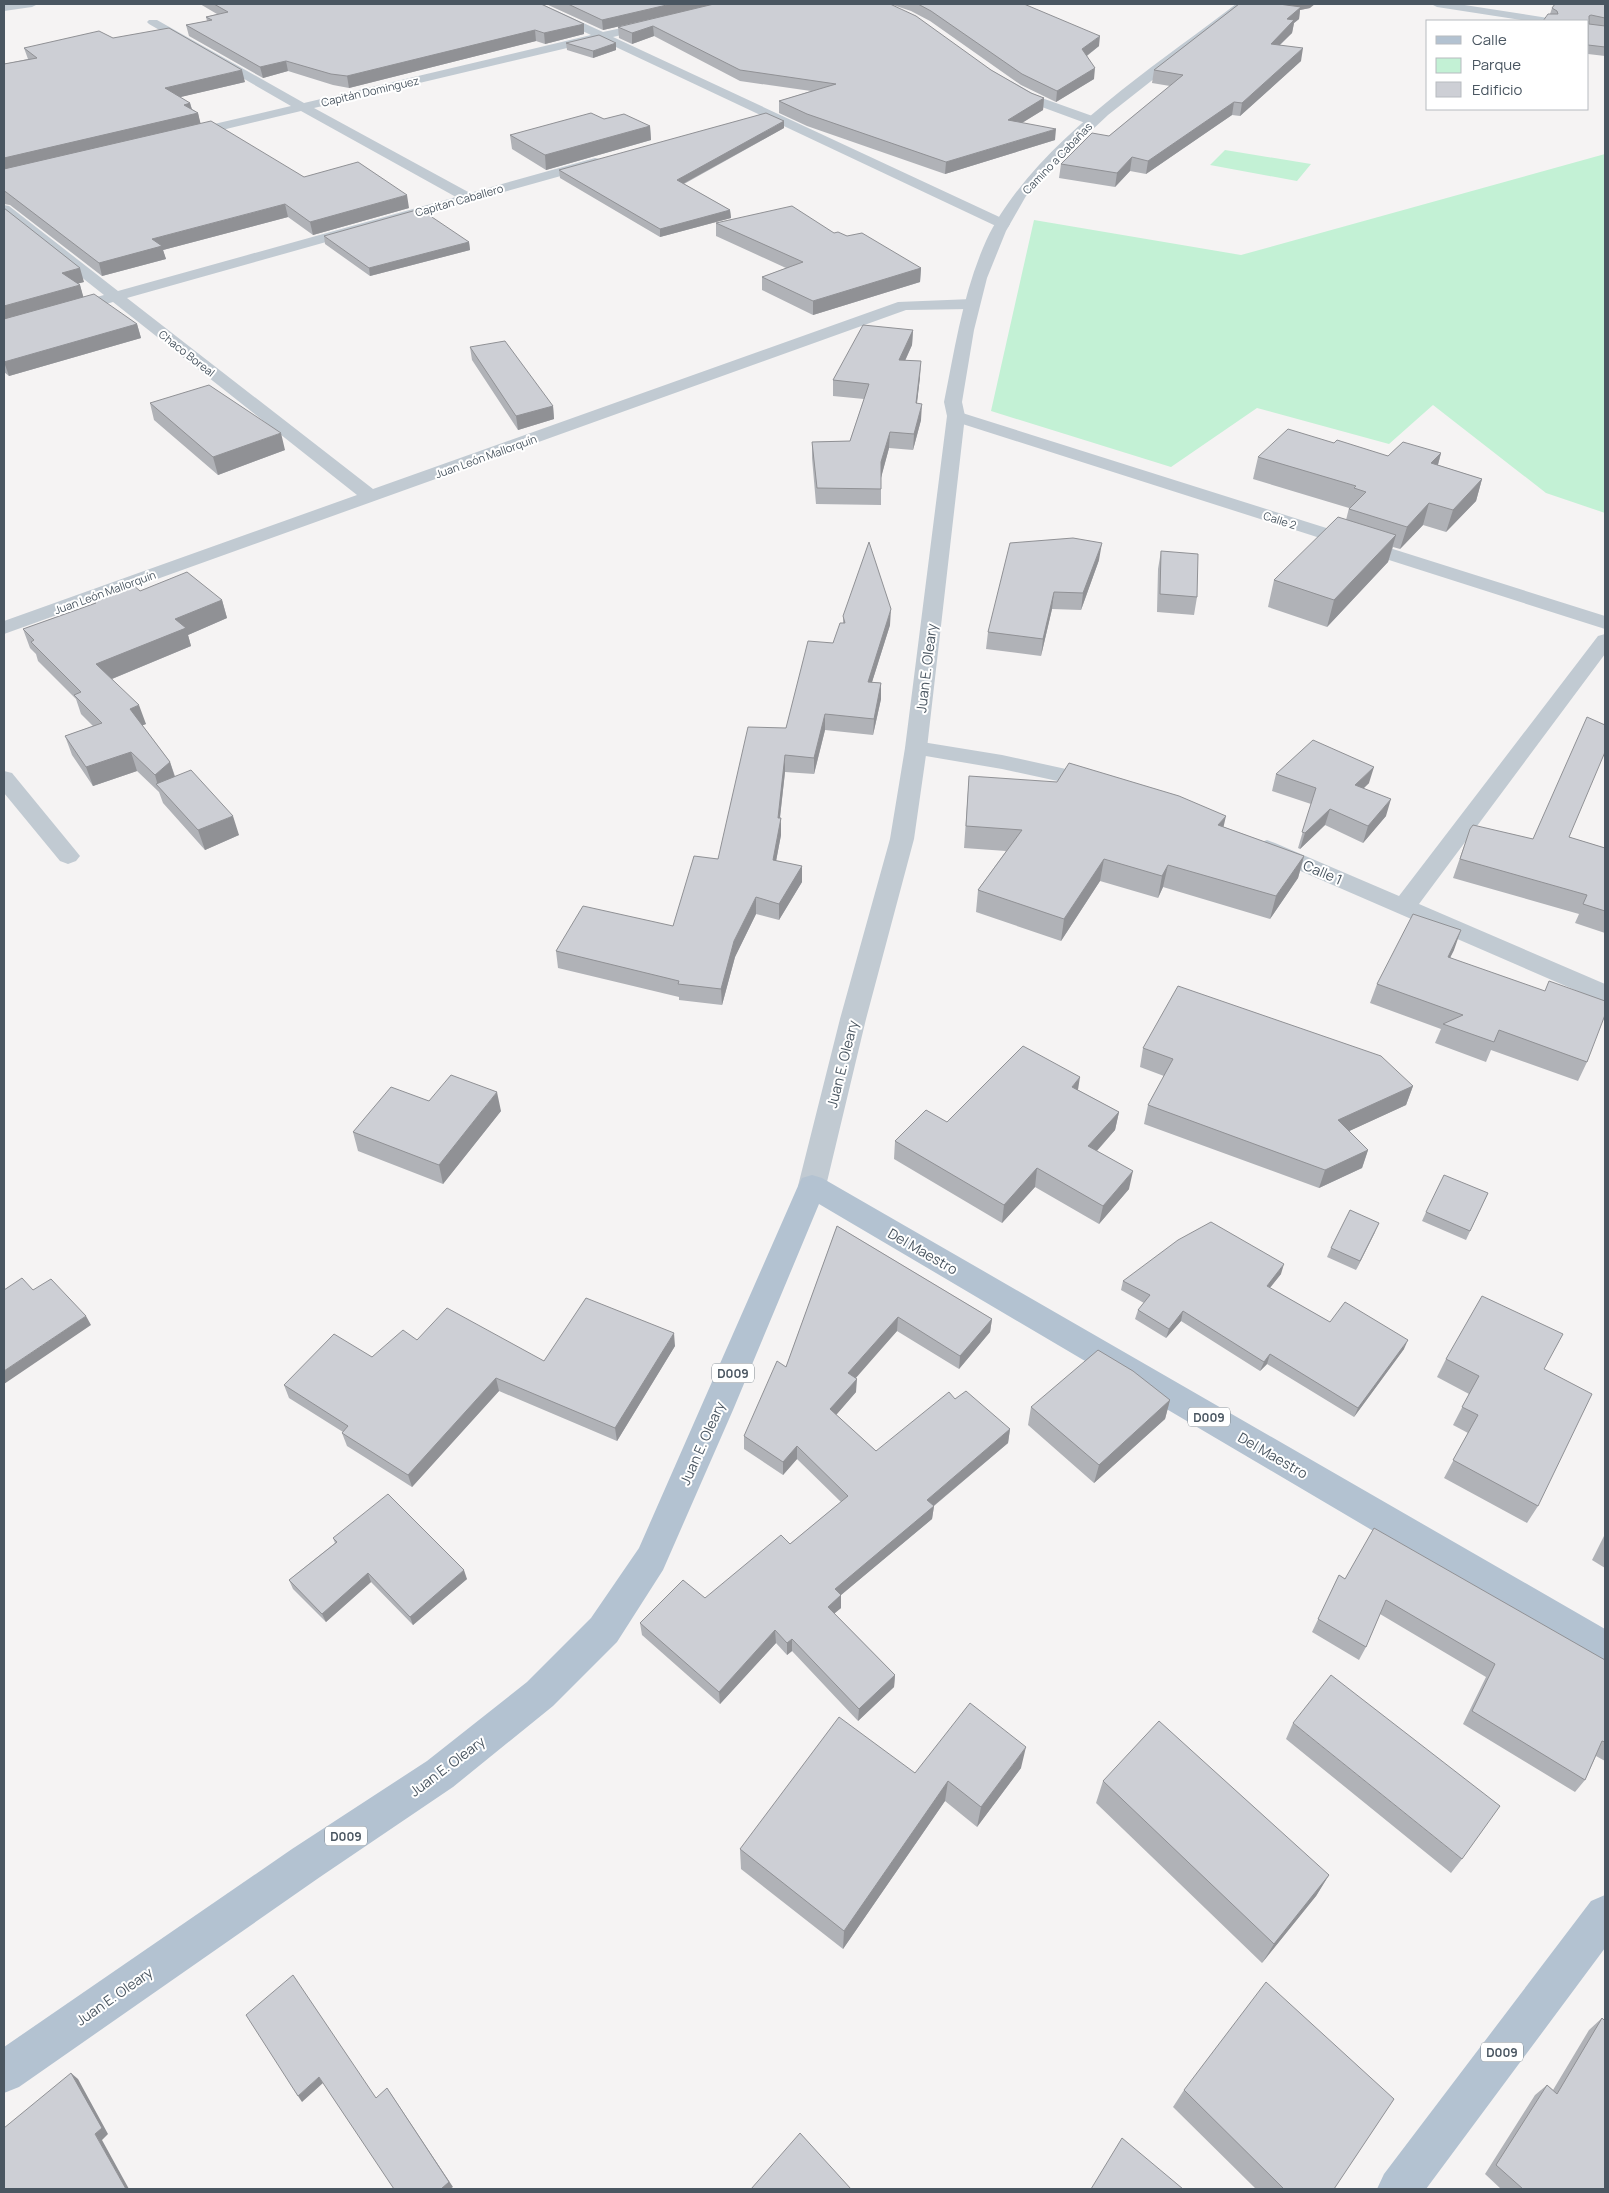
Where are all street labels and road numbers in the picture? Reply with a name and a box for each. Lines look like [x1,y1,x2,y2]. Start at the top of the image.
street label: Capitán Dominguez [320,72,421,110]
street label: Camino a Cabañas [1019,119,1095,197]
street label: Capitan Caballero [413,180,505,220]
street label: Chaco Boreal [156,326,218,380]
street label: Juan León Mallorquín [433,431,539,481]
street label: Calle 2 [1261,508,1299,532]
street label: Juan León Mallorquín [52,567,158,617]
street label: Juan E. Oleary [911,622,941,714]
street label: Calle 1 [1301,855,1345,889]
street label: Juan E. Oleary [822,1018,862,1110]
street label: Del Maestro [885,1223,961,1279]
road number: D009 [712,1364,754,1382]
street label: Juan E. Oleary [675,1398,729,1488]
road number: D009 [1188,1408,1230,1426]
street label: Del Maestro [1235,1427,1311,1483]
street label: Juan E. Oleary [406,1731,489,1801]
road number: D009 [325,1826,367,1845]
street label: Juan E. Oleary [72,1962,157,2029]
road number: D009 [1481,2042,1523,2062]

